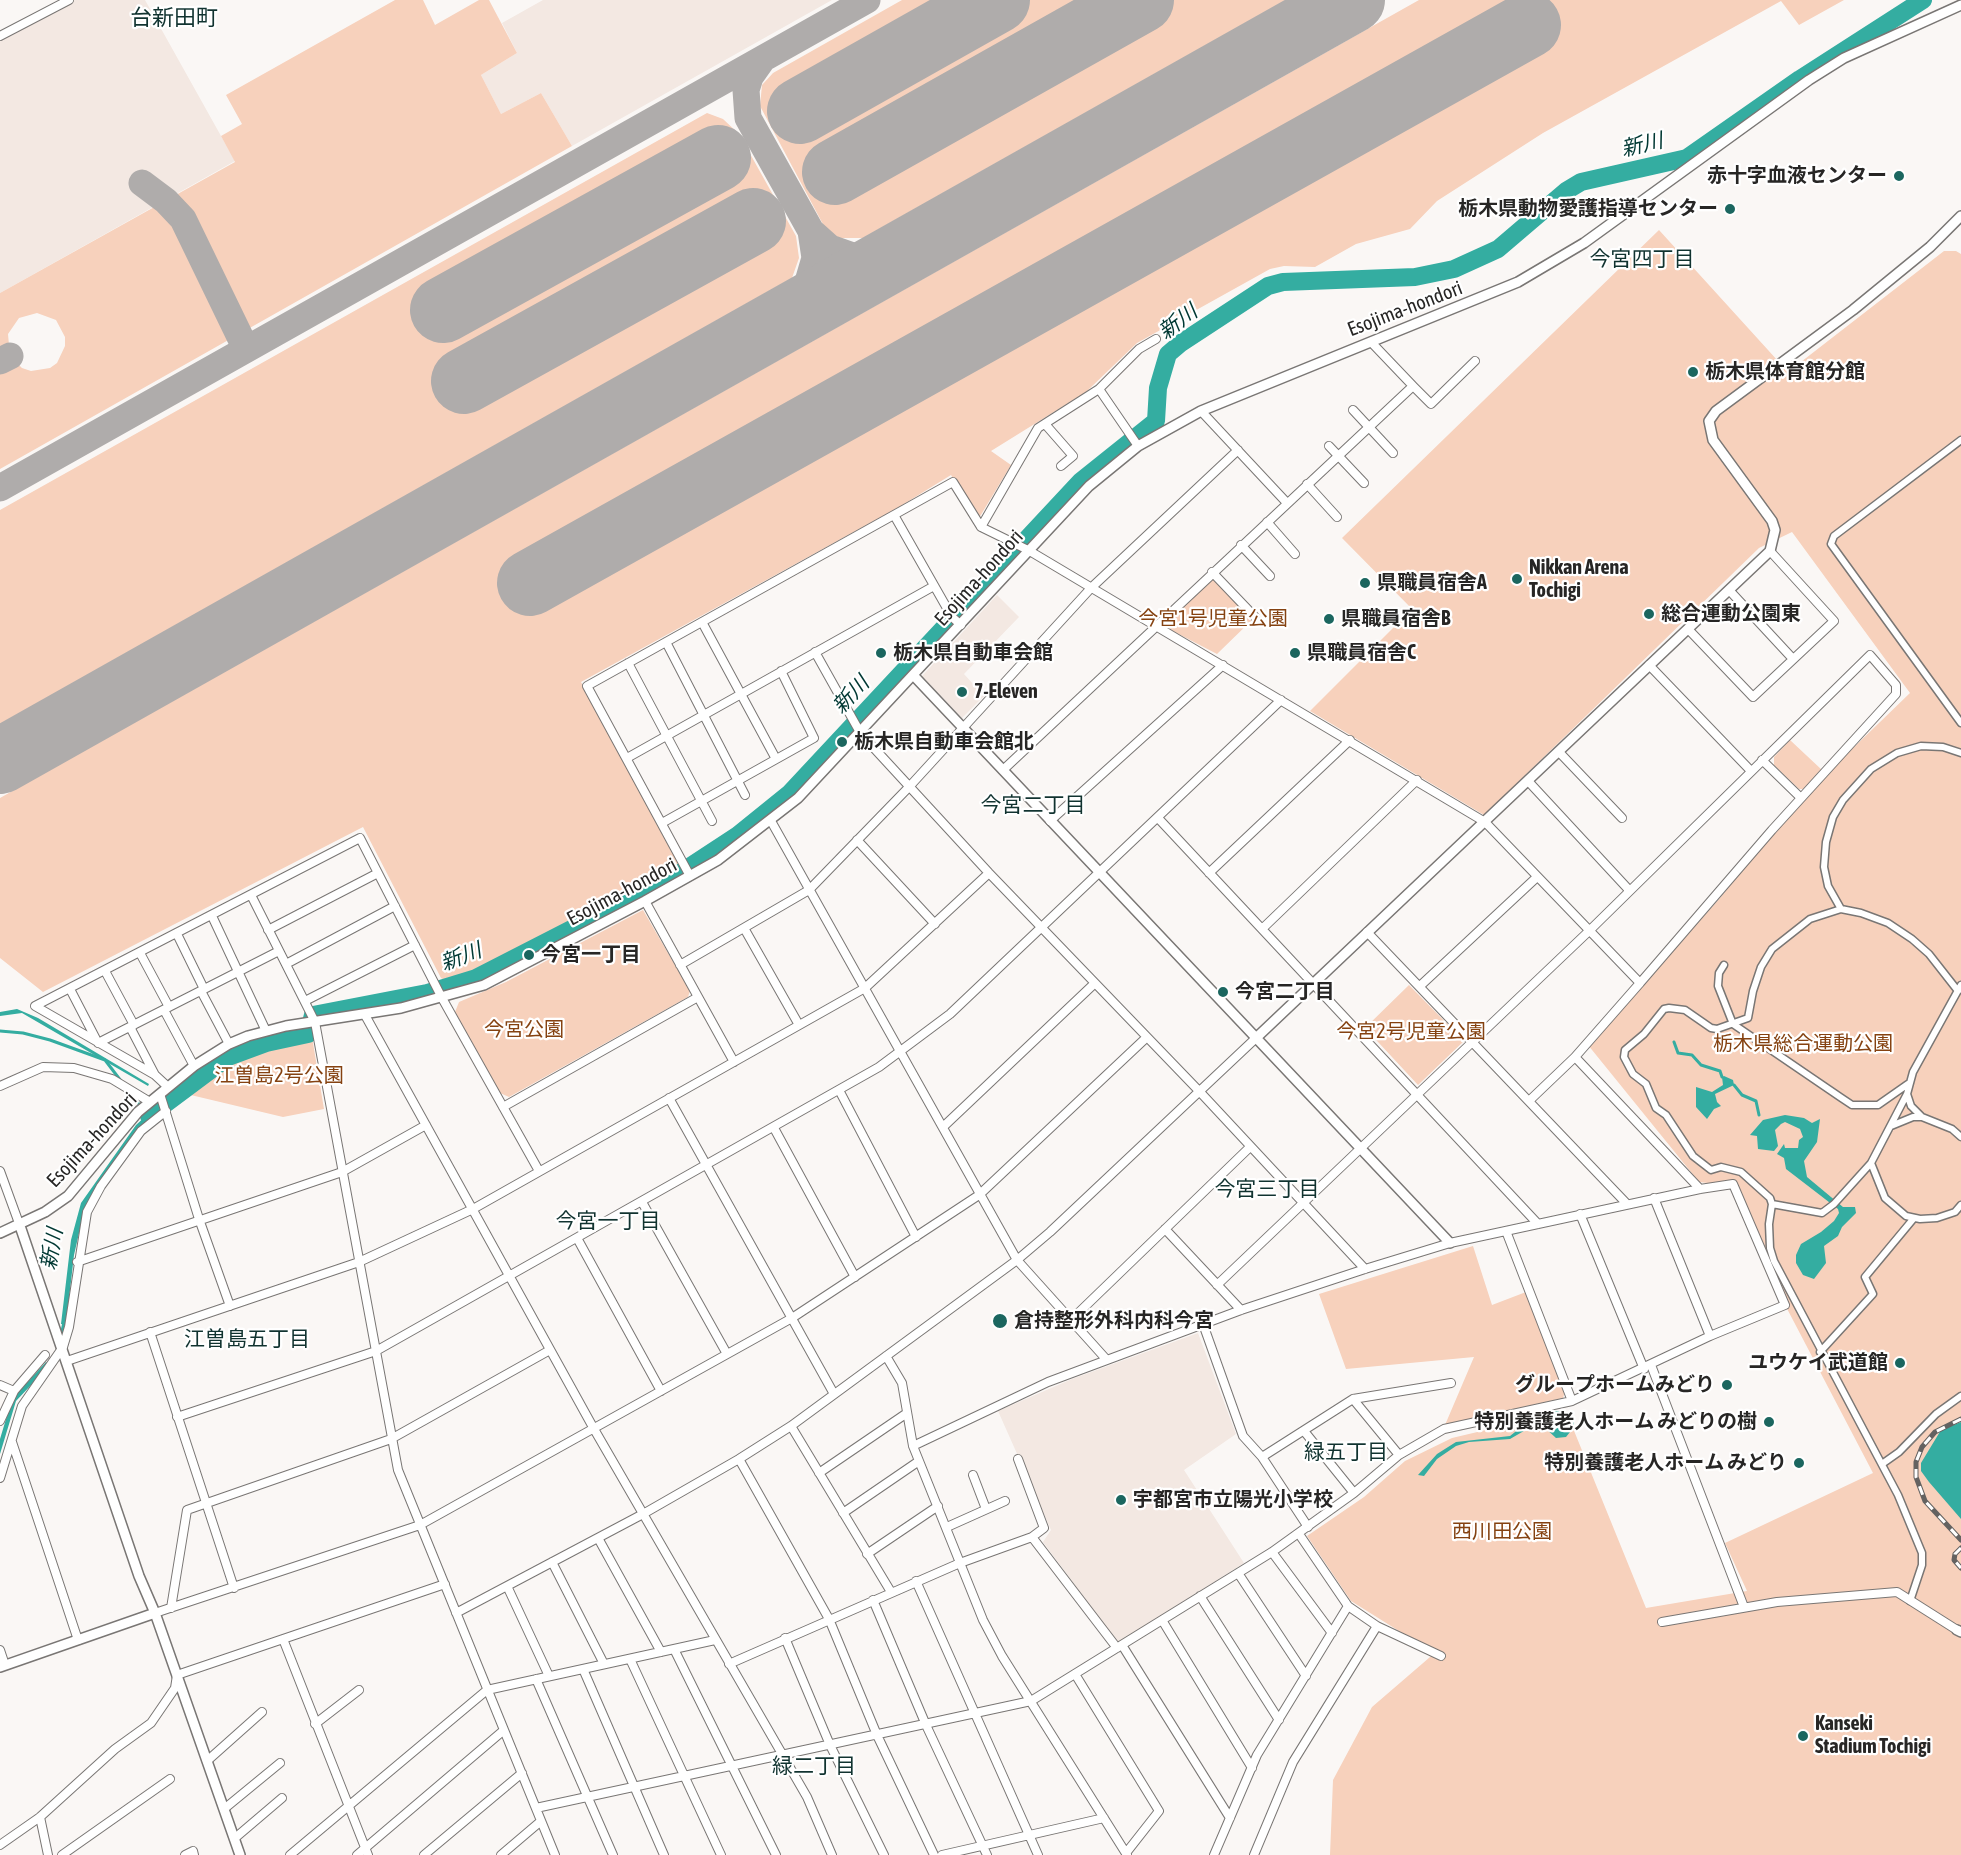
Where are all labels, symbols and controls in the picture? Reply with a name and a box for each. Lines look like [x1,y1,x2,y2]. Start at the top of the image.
district label: 台新田町 [130,5,218,31]
water label: 新川 [1619,128,1665,162]
place label: 赤十字血液センター [1707,164,1887,188]
marker: 赤十字血液センター [1892,169,1906,183]
place label: 栃木県動物愛護指導センター [1458,197,1718,221]
marker: 栃木県動物愛護指導センター [1723,202,1737,216]
district label: 今宮四丁目 [1590,246,1694,272]
street label: Esojima-hondori [1344,276,1466,342]
water label: 新川 [1154,299,1202,345]
place label: 栃木県体育館分館 [1705,360,1865,384]
marker: 栃木県体育館分館 [1686,365,1700,379]
street label: Esojima-hondori [930,525,1028,631]
place label: Nikkan Arena Tochigi [1529,556,1629,603]
place label: 県職員宿舎A [1377,571,1487,595]
marker: Nikkan Arena Tochigi [1510,572,1524,586]
marker: 県職員宿舎A [1358,576,1372,590]
place label: 総合運動公園東 [1661,602,1801,626]
park label: 今宮1号児童公園 [1138,607,1288,631]
place label: 県職員宿舎B [1341,607,1450,631]
marker: 総合運動公園東 [1642,607,1656,621]
marker: 県職員宿舎B [1322,612,1336,626]
place label: 栃木県自動車会館 [893,641,1053,665]
place label: 県職員宿舎C [1307,641,1416,665]
marker: 栃木県自動車会館 [874,646,888,660]
marker: 県職員宿舎C [1288,646,1302,660]
water label: 新川 [827,671,875,719]
place label: 7-Eleven [974,680,1038,704]
marker: 7-Eleven [955,685,969,699]
place label: 栃木県自動車会館北 [854,730,1034,754]
marker: 栃木県自動車会館北 [835,735,849,749]
district label: 今宮二丁目 [981,792,1085,818]
street label: Esojima-hondori [563,853,681,931]
water label: 新川 [437,938,485,976]
place label: 今宮一丁目 [541,943,641,967]
marker: 今宮一丁目 [522,948,536,962]
place label: 今宮二丁目 [1235,980,1335,1004]
marker: 今宮二丁目 [1216,985,1230,999]
park label: 今宮公園 [484,1018,564,1042]
park label: 今宮2号児童公園 [1336,1020,1486,1044]
park label: 栃木県総合運動公園 [1713,1032,1893,1056]
park label: 江曽島2号公園 [214,1064,344,1088]
street label: Esojima-hondori [42,1088,142,1192]
district label: 今宮三丁目 [1215,1176,1319,1202]
district label: 今宮一丁目 [556,1208,660,1234]
water label: 新川 [36,1226,68,1272]
place label: 倉持整形外科内科今宮 [1014,1309,1214,1333]
marker: 倉持整形外科内科今宮 [991,1312,1009,1330]
district label: 江曽島五丁目 [184,1326,310,1352]
place label: ユウケイ武道館 [1748,1351,1888,1375]
marker: ユウケイ武道館 [1893,1356,1907,1370]
place label: グループホームみどり [1515,1373,1715,1397]
marker: グループホームみどり [1720,1378,1734,1392]
place label: 特別養護老人ホーム みどりの樹 [1474,1410,1757,1434]
marker: 特別養護老人ホーム みどりの樹 [1762,1415,1776,1429]
district label: 緑五丁目 [1304,1439,1388,1465]
place label: 特別養護老人ホーム みどり [1544,1451,1787,1475]
marker: 特別養護老人ホーム みどり [1792,1456,1806,1470]
place label: 宇都宮市立陽光小学校 [1133,1488,1333,1512]
marker: 宇都宮市立陽光小学校 [1114,1493,1128,1507]
park label: 西川田公園 [1452,1520,1552,1544]
place label: Kanseki Stadium Tochigi [1815,1712,1931,1759]
marker: Kanseki Stadium Tochigi [1796,1729,1810,1743]
district label: 緑二丁目 [772,1753,856,1779]

